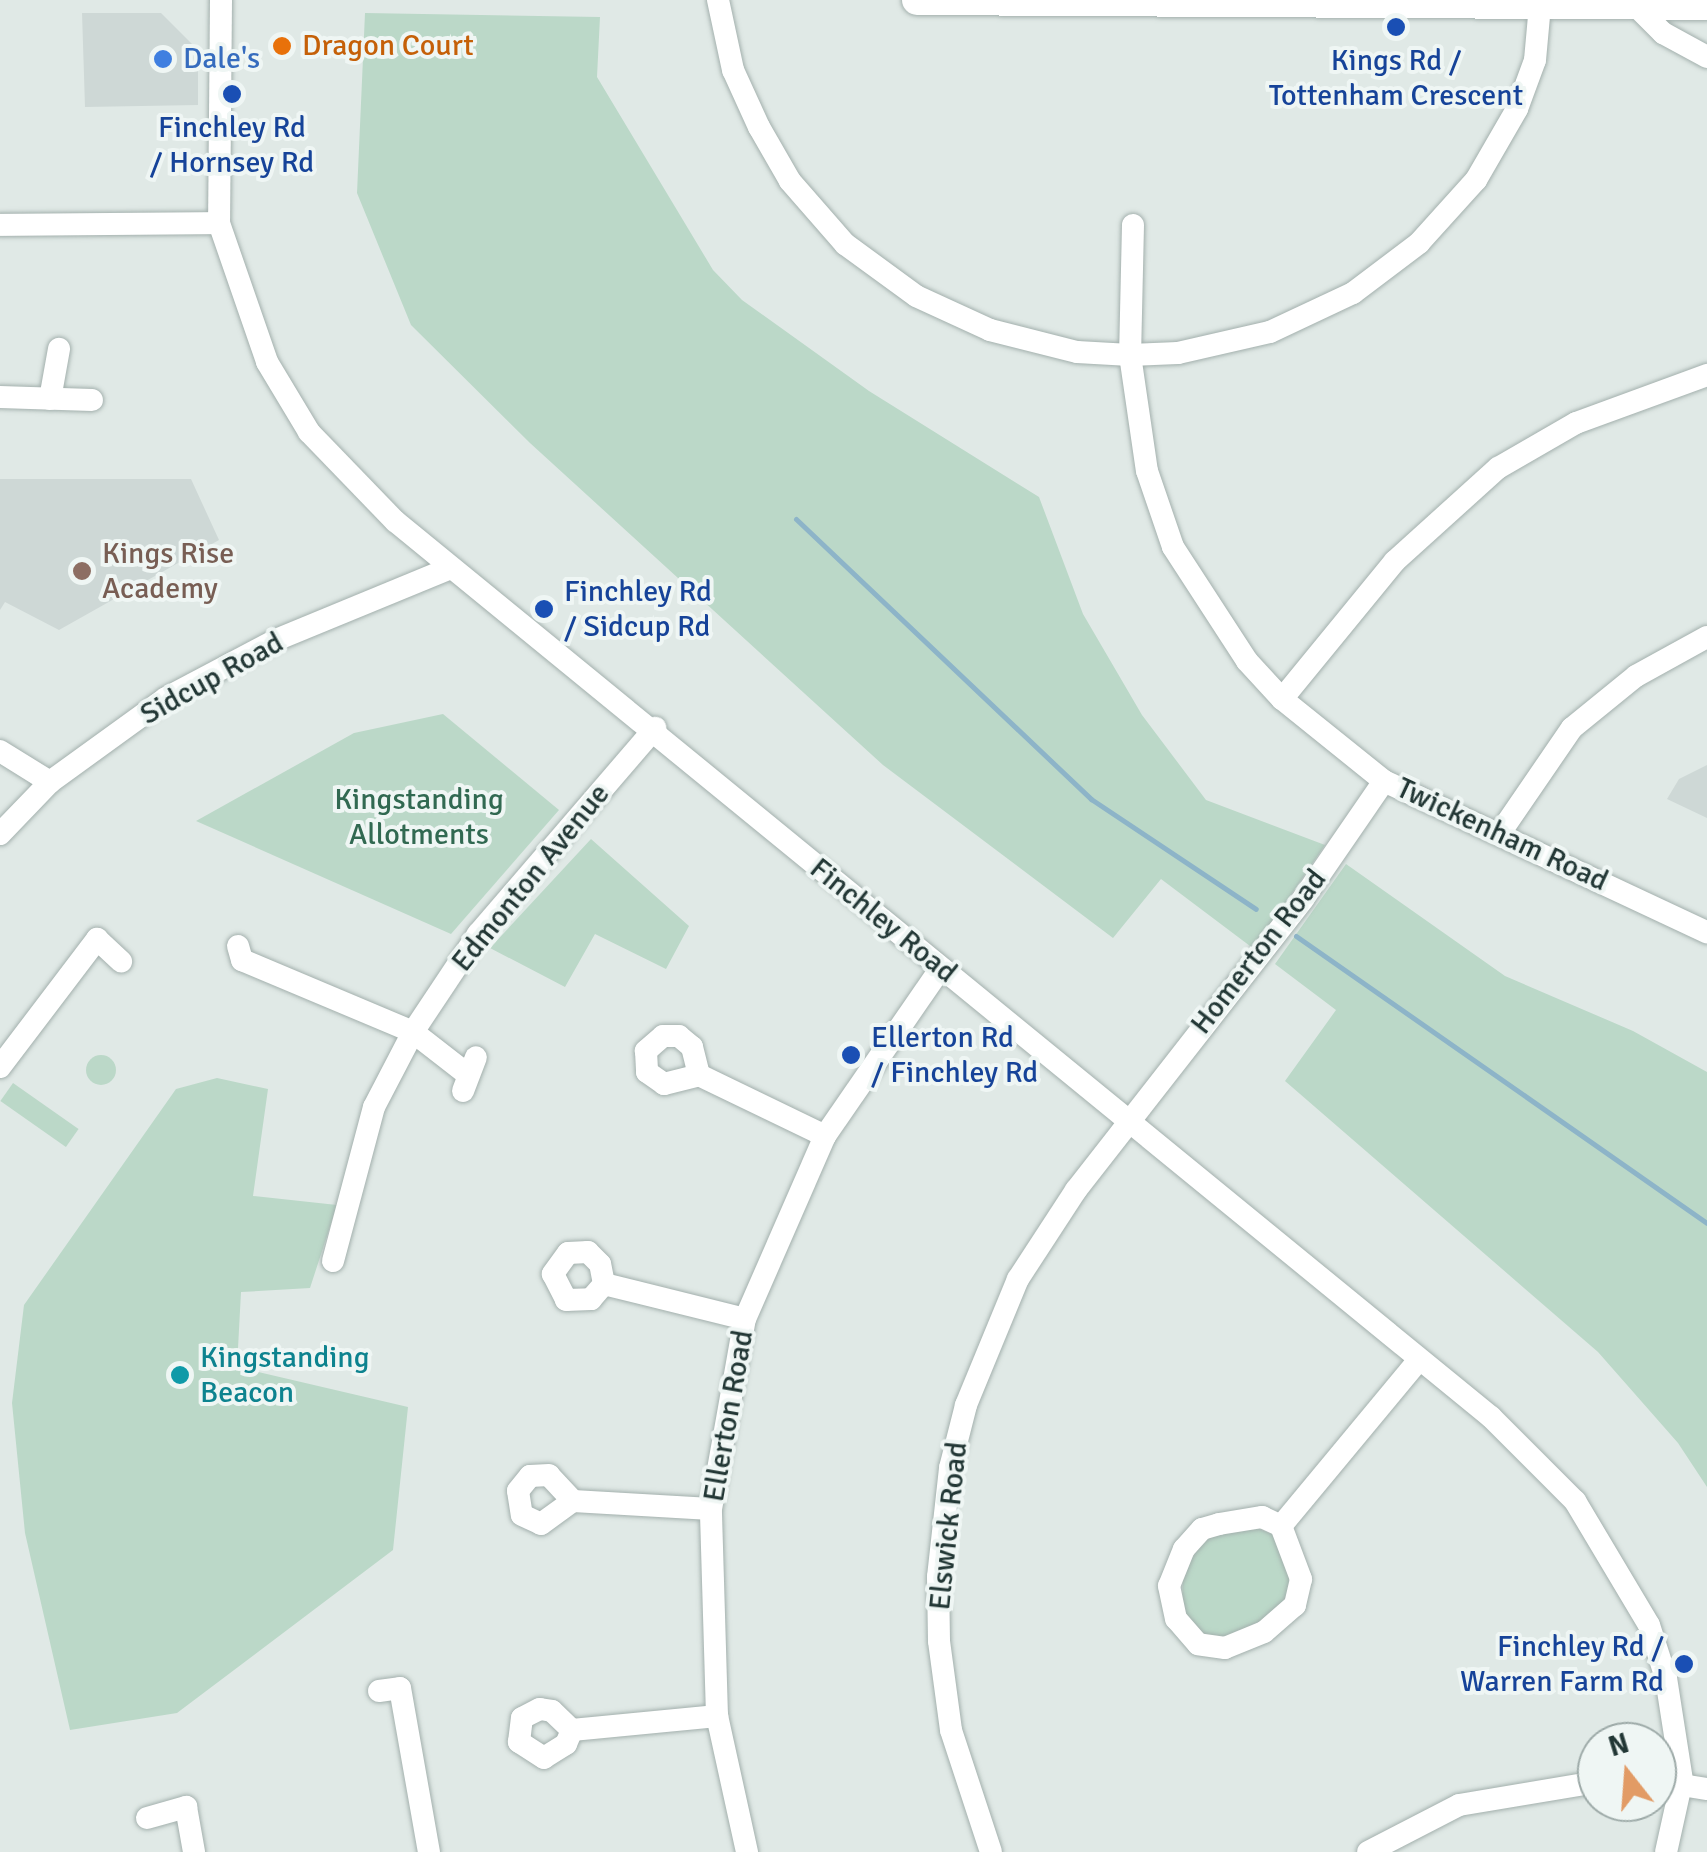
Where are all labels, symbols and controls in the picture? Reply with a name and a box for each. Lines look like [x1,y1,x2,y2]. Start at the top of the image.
marker: Kings Rd / Tottenham Crescent [1385,16,1407,38]
place label: Dragon Court [302,28,474,64]
marker: Dragon Court [271,35,293,57]
place label: Dale's [183,41,260,77]
place label: Kings Rd / Tottenham Crescent [1269,43,1523,114]
marker: Dale's [152,48,174,70]
marker: Finchley Rd / Hornsey Rd [221,83,243,105]
place label: Finchley Rd / Hornsey Rd [150,110,314,180]
place label: Kings Rise Academy [102,536,234,606]
marker: Kings Rise Academy [71,560,93,582]
place label: Finchley Rd / Sidcup Rd [564,574,712,644]
marker: Finchley Rd / Sidcup Rd [533,598,555,620]
street label: Sidcup Road [134,625,290,733]
street label: Twickenham Road [1391,770,1613,900]
street label: Edmonton Avenue [444,777,618,979]
park label: Kingstanding Allotments [334,782,504,852]
street label: Finchley Road [802,851,964,991]
street label: Homerton Road [1183,862,1335,1042]
place label: Ellerton Rd / Finchley Rd [871,1020,1038,1090]
marker: Ellerton Rd / Finchley Rd [840,1044,862,1066]
street label: Ellerton Road [696,1327,762,1505]
place label: Kingstanding Beacon [200,1340,370,1410]
marker: Kingstanding Beacon [169,1364,191,1386]
street label: Elswick Road [922,1440,976,1612]
place label: Finchley Rd / Warren Farm Rd [1460,1629,1664,1700]
marker: Finchley Rd / Warren Farm Rd [1673,1653,1695,1675]
north arrow [1577,1722,1677,1822]
text: N [1605,1726,1633,1764]

